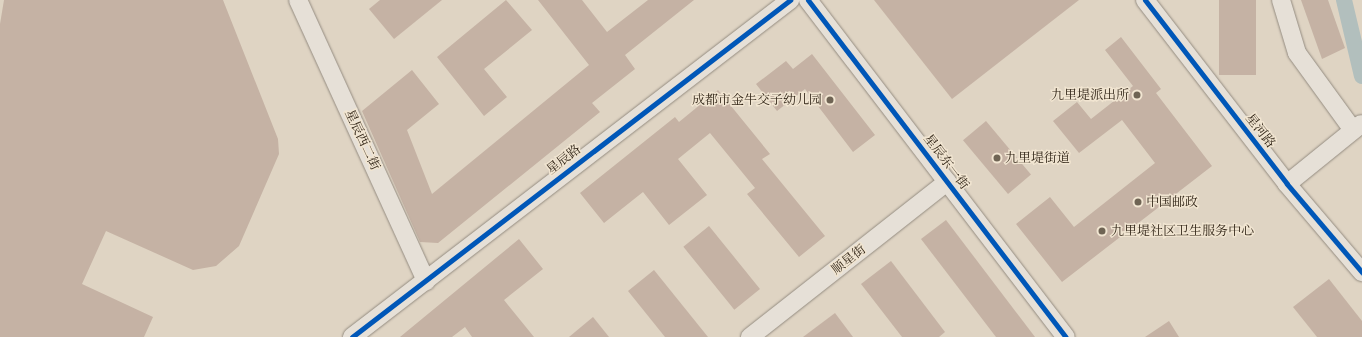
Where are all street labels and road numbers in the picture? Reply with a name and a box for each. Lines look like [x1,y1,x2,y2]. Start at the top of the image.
street label: 星辰西二街 [341,107,383,173]
street label: 星河路 [1242,111,1278,151]
street label: 星辰东一街 [920,131,972,193]
street label: 星辰路 [544,142,584,178]
street label: 顺星街 [829,242,869,278]

